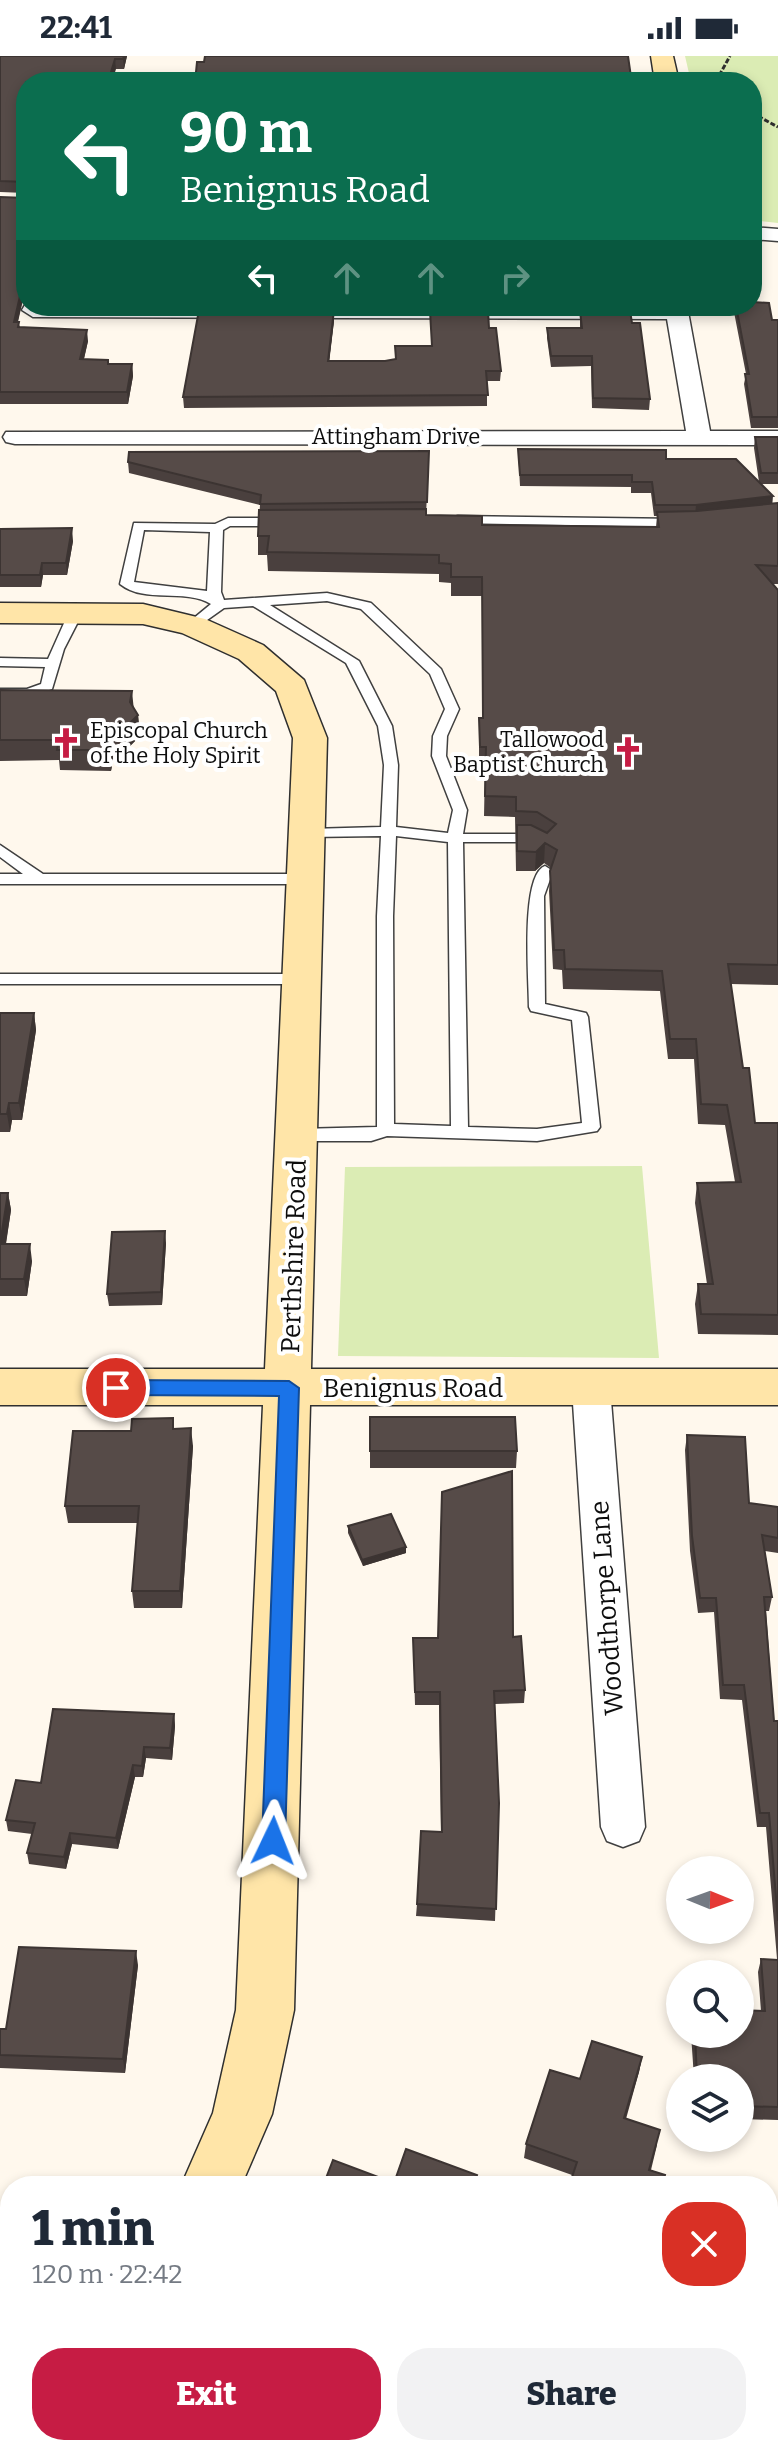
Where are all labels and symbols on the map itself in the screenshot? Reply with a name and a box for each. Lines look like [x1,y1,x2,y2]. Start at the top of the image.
street label: Attingham Drive [312,423,480,450]
place label: Episcopal Church of the Holy Spirit [90,717,268,769]
church icon: Episcopal Church of the Holy Spirit [49,726,83,760]
place label: Tallowood Baptist Church [453,726,604,778]
church icon: Tallowood Baptist Church [611,735,645,769]
street label: Perthshire Road [275,1159,313,1353]
pin [82,1354,150,1422]
street label: Benignus Road [323,1373,503,1404]
street label: Woodthorpe Lane [584,1500,630,1716]
position arrow [231,1799,315,1883]
north arrow [666,1856,754,1944]

